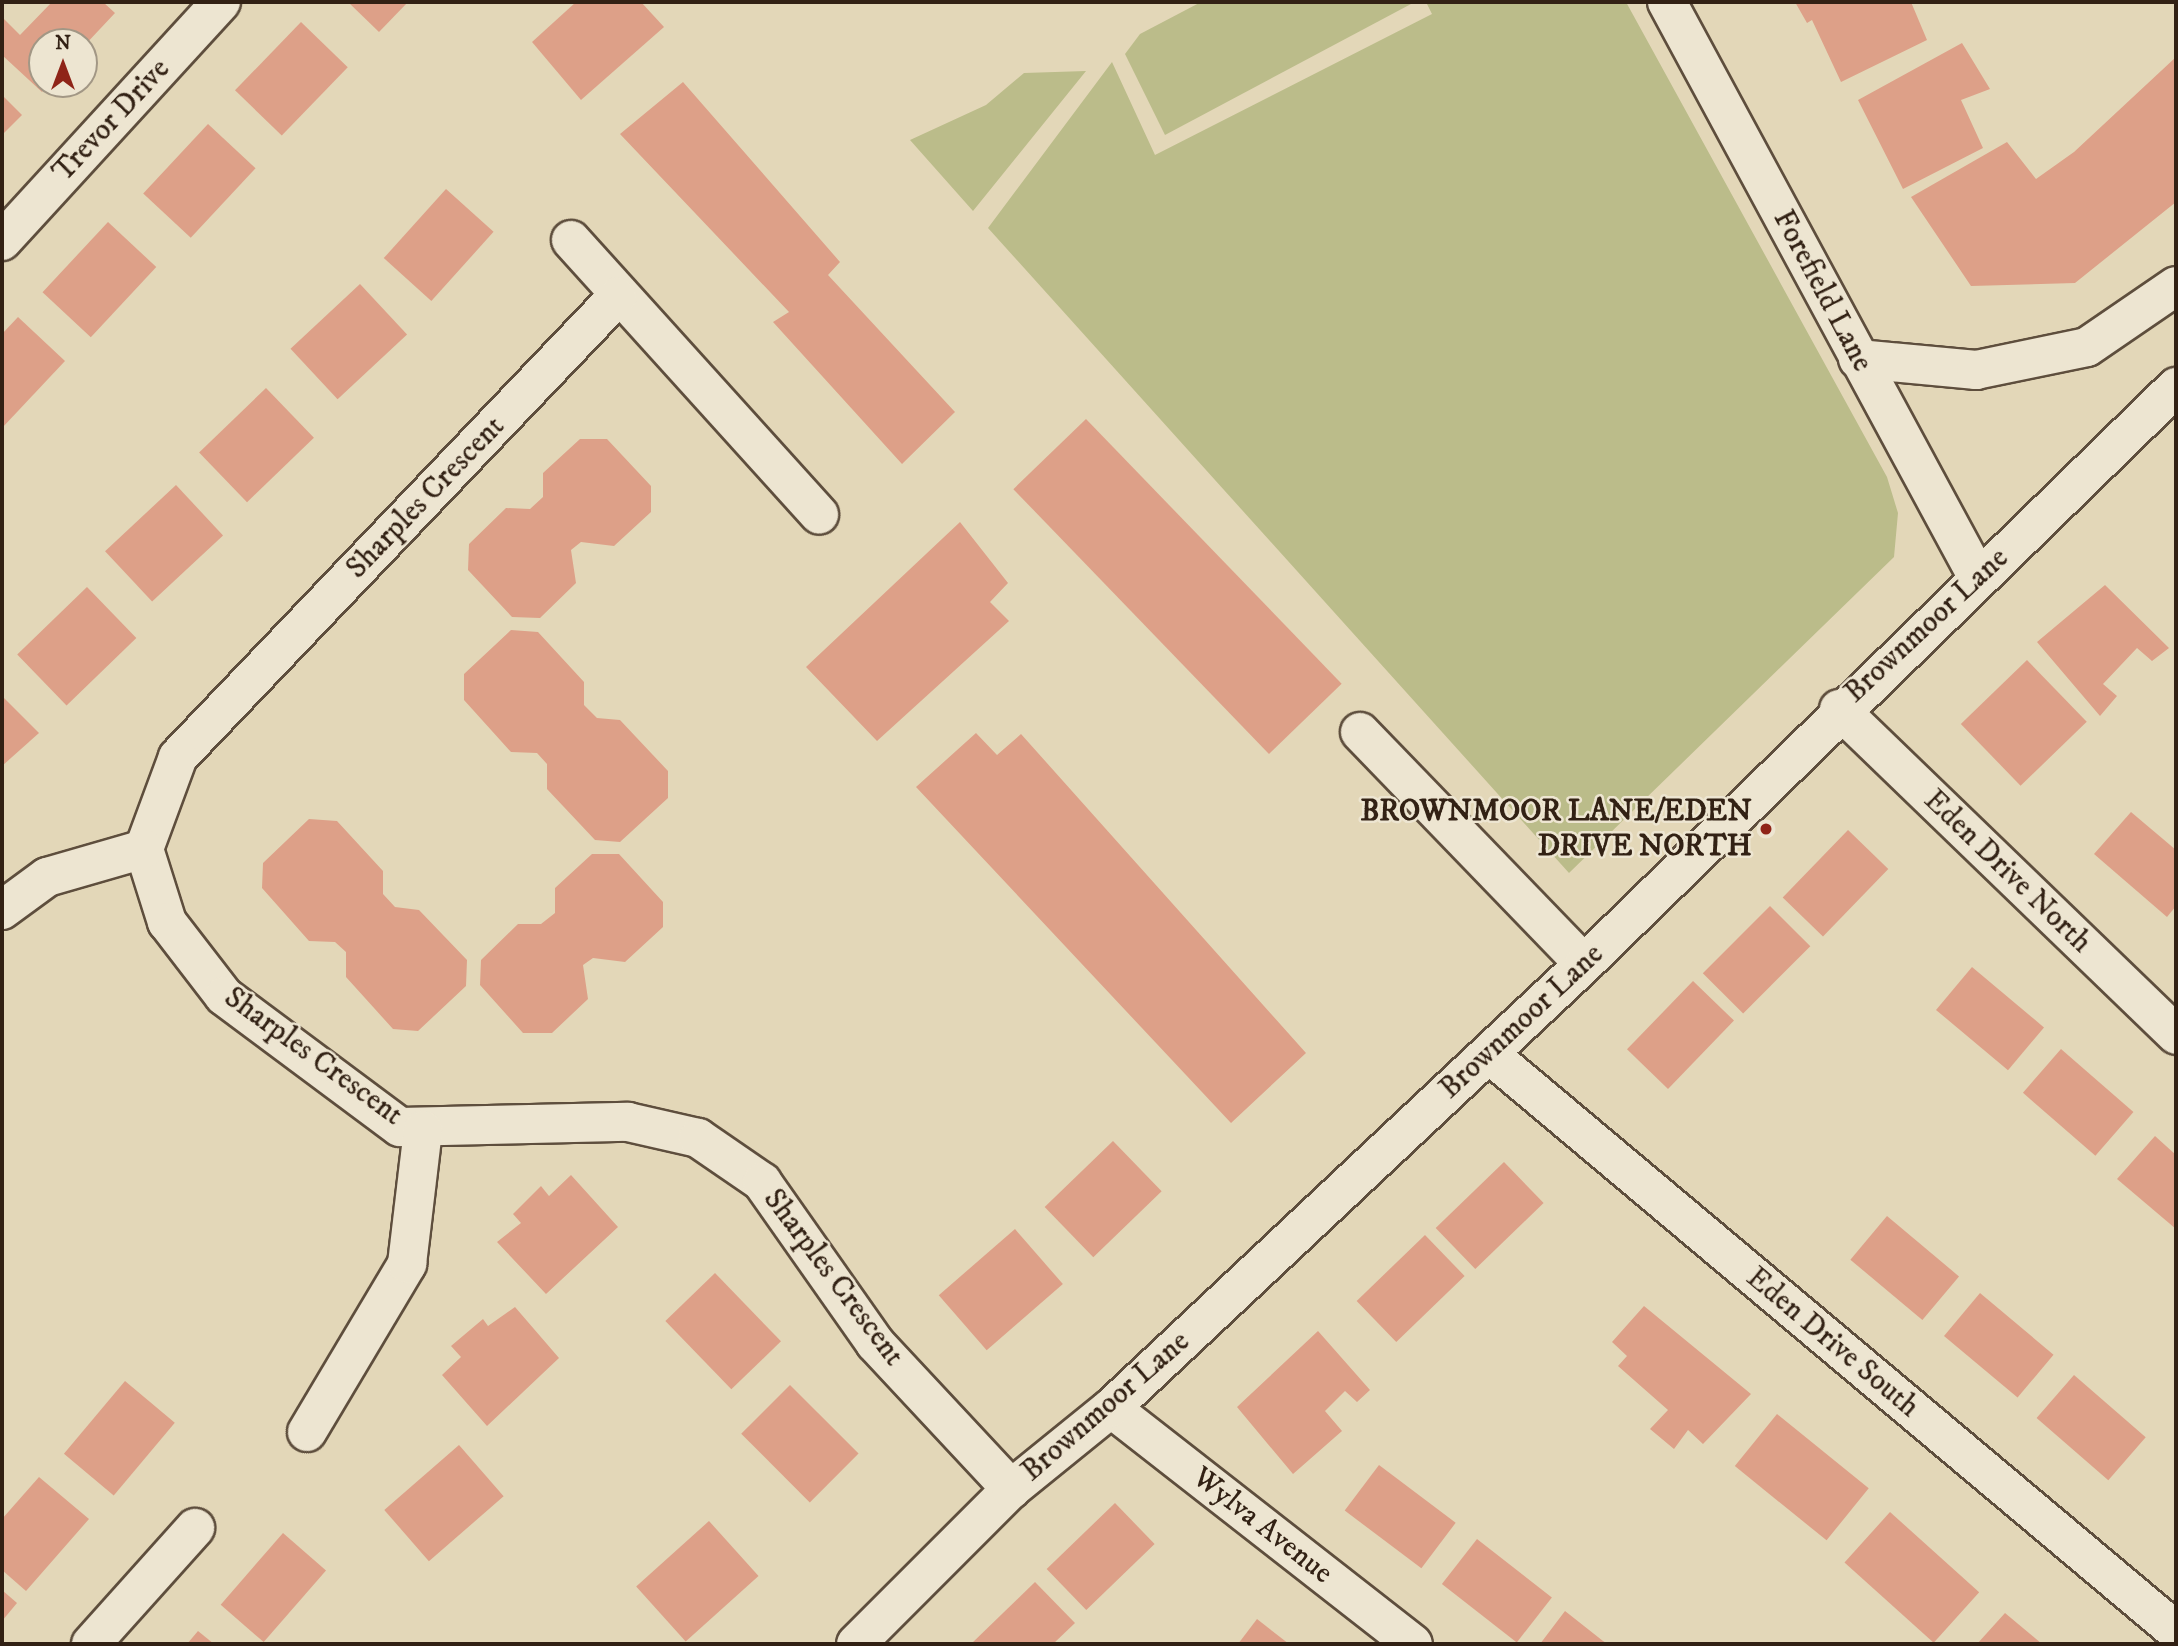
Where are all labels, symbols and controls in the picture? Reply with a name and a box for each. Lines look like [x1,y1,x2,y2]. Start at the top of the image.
north arrow [28,28,98,98]
text: N [55,32,71,55]
street label: Trevor Drive [46,52,178,190]
street label: Forefield Lane [1764,204,1880,378]
street label: Sharples Crescent [339,409,513,587]
street label: Brownmoor Lane [1838,541,2016,711]
street label: Eden Drive North [1916,783,2098,961]
place label: BROWNMOOR LANE/EDEN DRIVE NORTH [1360,794,1752,864]
marker: BROWNMOOR LANE/EDEN DRIVE NORTH [1758,821,1774,837]
street label: Brownmoor Lane [1433,937,1611,1107]
street label: Sharples Crescent [217,980,409,1134]
street label: Sharples Crescent [755,1183,911,1373]
street label: Eden Drive South [1738,1260,1926,1426]
street label: Brownmoor Lane [1015,1324,1197,1490]
street label: Wylva Avenue [1185,1460,1339,1592]

